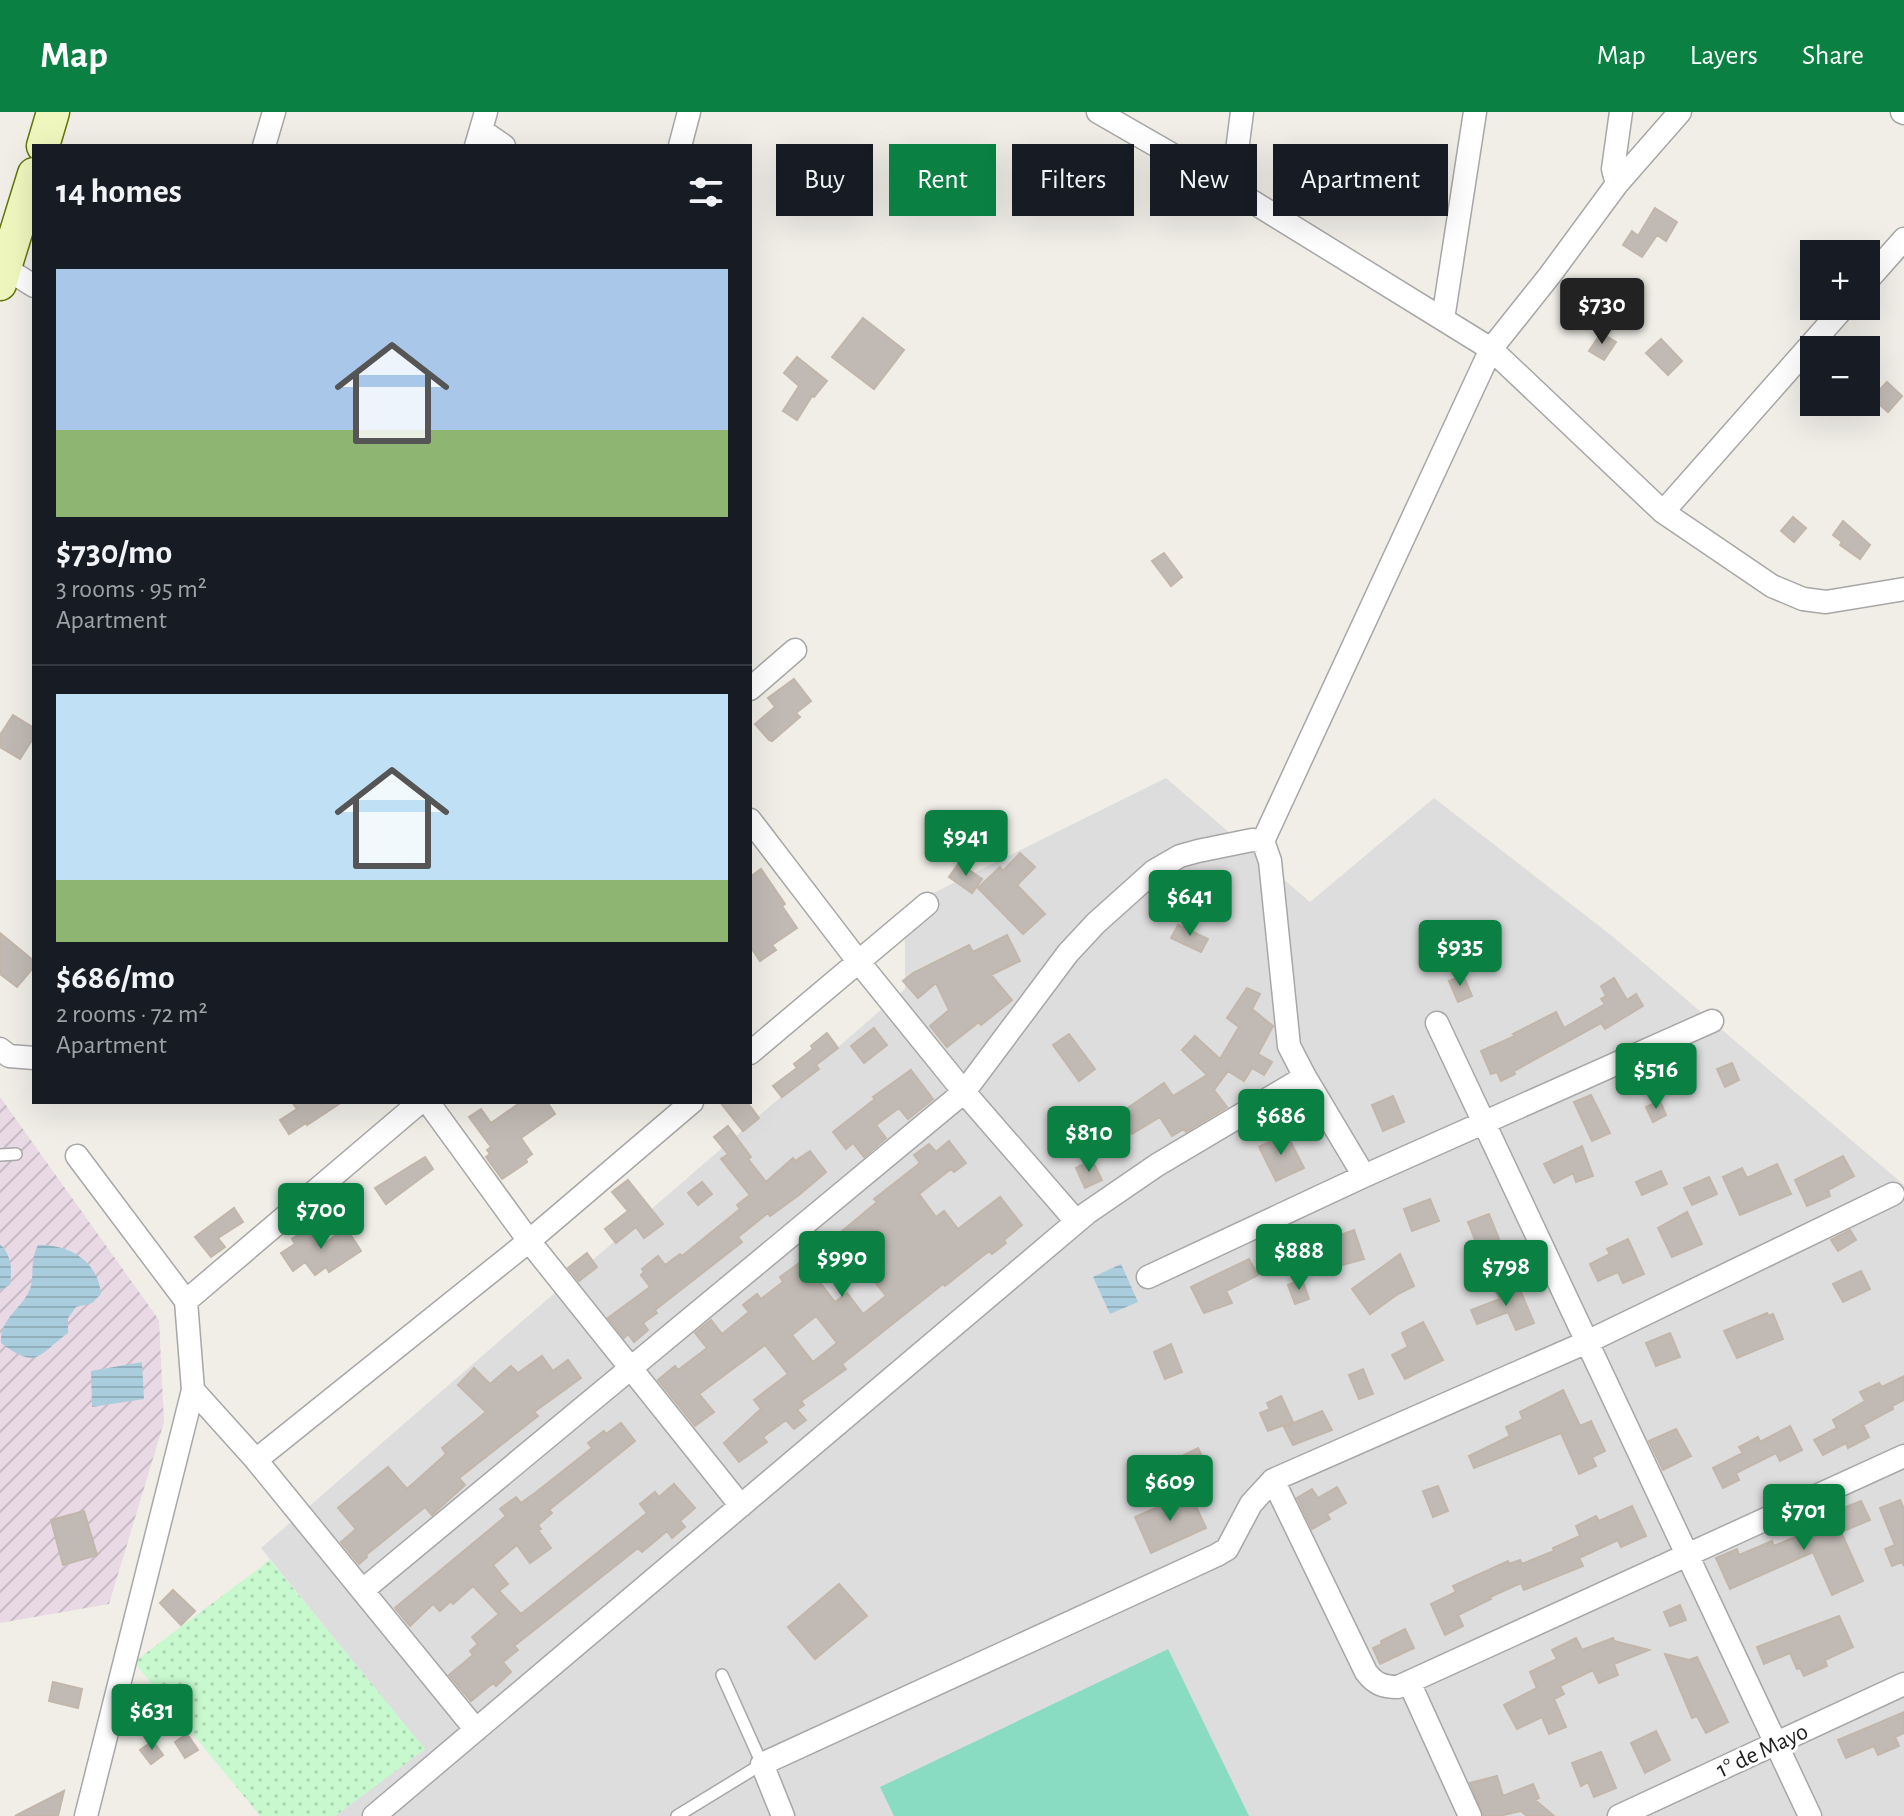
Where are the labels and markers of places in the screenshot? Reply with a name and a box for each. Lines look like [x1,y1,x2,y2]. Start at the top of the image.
pin: $730 [1555,278,1649,346]
pin: $941 [919,810,1013,878]
pin: $641 [1143,870,1237,938]
pin: $935 [1413,920,1507,988]
pin: $516 [1609,1043,1703,1111]
pin: $686 [1234,1089,1328,1157]
pin: $810 [1042,1106,1136,1174]
pin: $700 [274,1183,368,1251]
pin: $888 [1252,1224,1346,1292]
pin: $990 [795,1231,889,1299]
pin: $798 [1459,1240,1553,1308]
pin: $609 [1123,1455,1217,1523]
pin: $701 [1757,1484,1851,1552]
pin: $631 [105,1684,199,1752]

